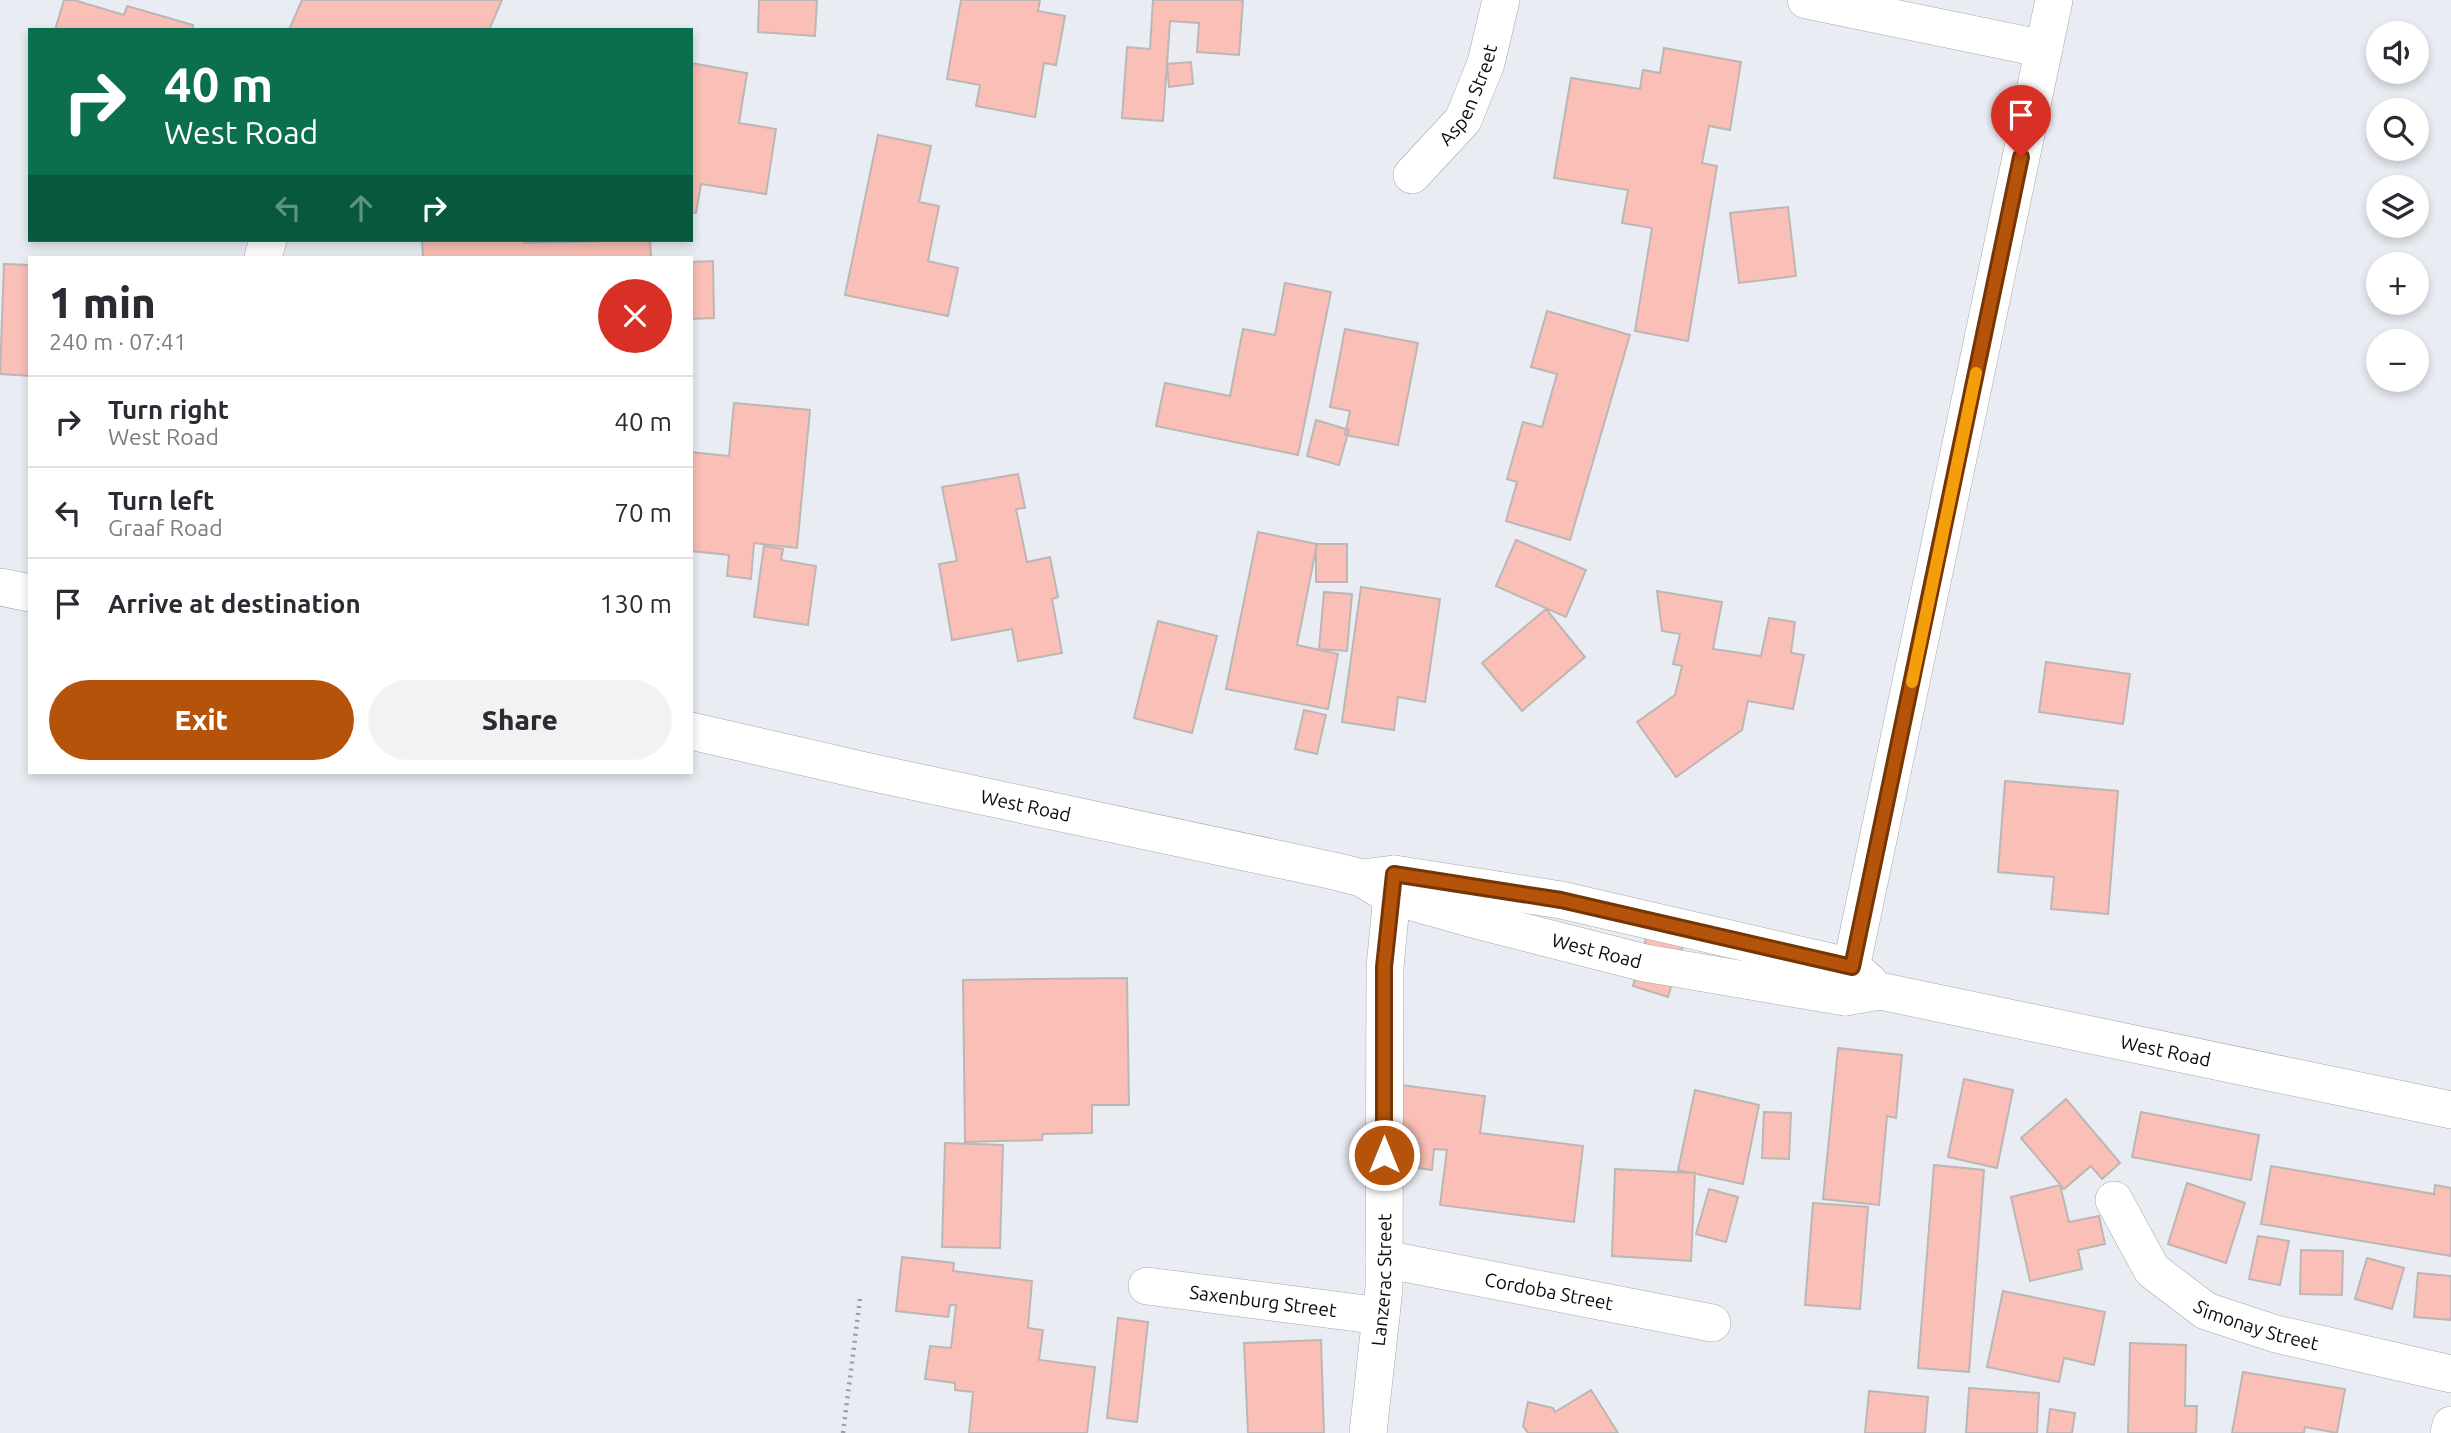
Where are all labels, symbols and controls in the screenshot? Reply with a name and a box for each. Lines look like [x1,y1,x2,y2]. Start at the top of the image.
map controls [2366,21,2429,392]
button: sound [2366,21,2429,84]
street label: Aspen Street [1434,42,1501,150]
icon: right [49,56,140,147]
text: 40 m [164,56,273,111]
pin [1991,85,2051,157]
icon: arrive [2002,96,2040,134]
button: search [2366,98,2429,161]
text: West Road [164,114,318,150]
button: layers [2366,175,2429,238]
icon: left [269,189,307,227]
icon: ahead [342,189,380,227]
icon: right [415,189,453,227]
button: + [2366,252,2429,315]
text: 1 min [49,279,156,326]
button: close [598,279,672,353]
text: 240 m · 07:41 [49,329,187,354]
button: − [2366,329,2429,392]
text: Turn right [108,395,229,424]
icon: right [49,403,87,441]
text: 40 m [614,407,672,436]
text: West Road [108,424,219,449]
text: Turn left [108,486,214,515]
icon: left [49,494,87,532]
text: 70 m [614,498,672,527]
text: Graaf Road [108,515,223,540]
icon: arrive [49,585,87,623]
text: Arrive at destination [108,589,361,618]
text: 130 m [600,589,672,618]
button: Exit [49,680,354,760]
button: Share [368,680,672,760]
street label: West Road [979,785,1073,826]
street label: West Road [1550,929,1644,973]
street label: West Road [2119,1030,2213,1071]
position arrow [1347,1118,1421,1192]
street label: Lanzerac Street [1367,1213,1395,1347]
street label: Cordoba Street [1483,1268,1616,1315]
street label: Saxenburg Street [1188,1281,1338,1321]
street label: Simonay Street [2190,1295,2321,1355]

